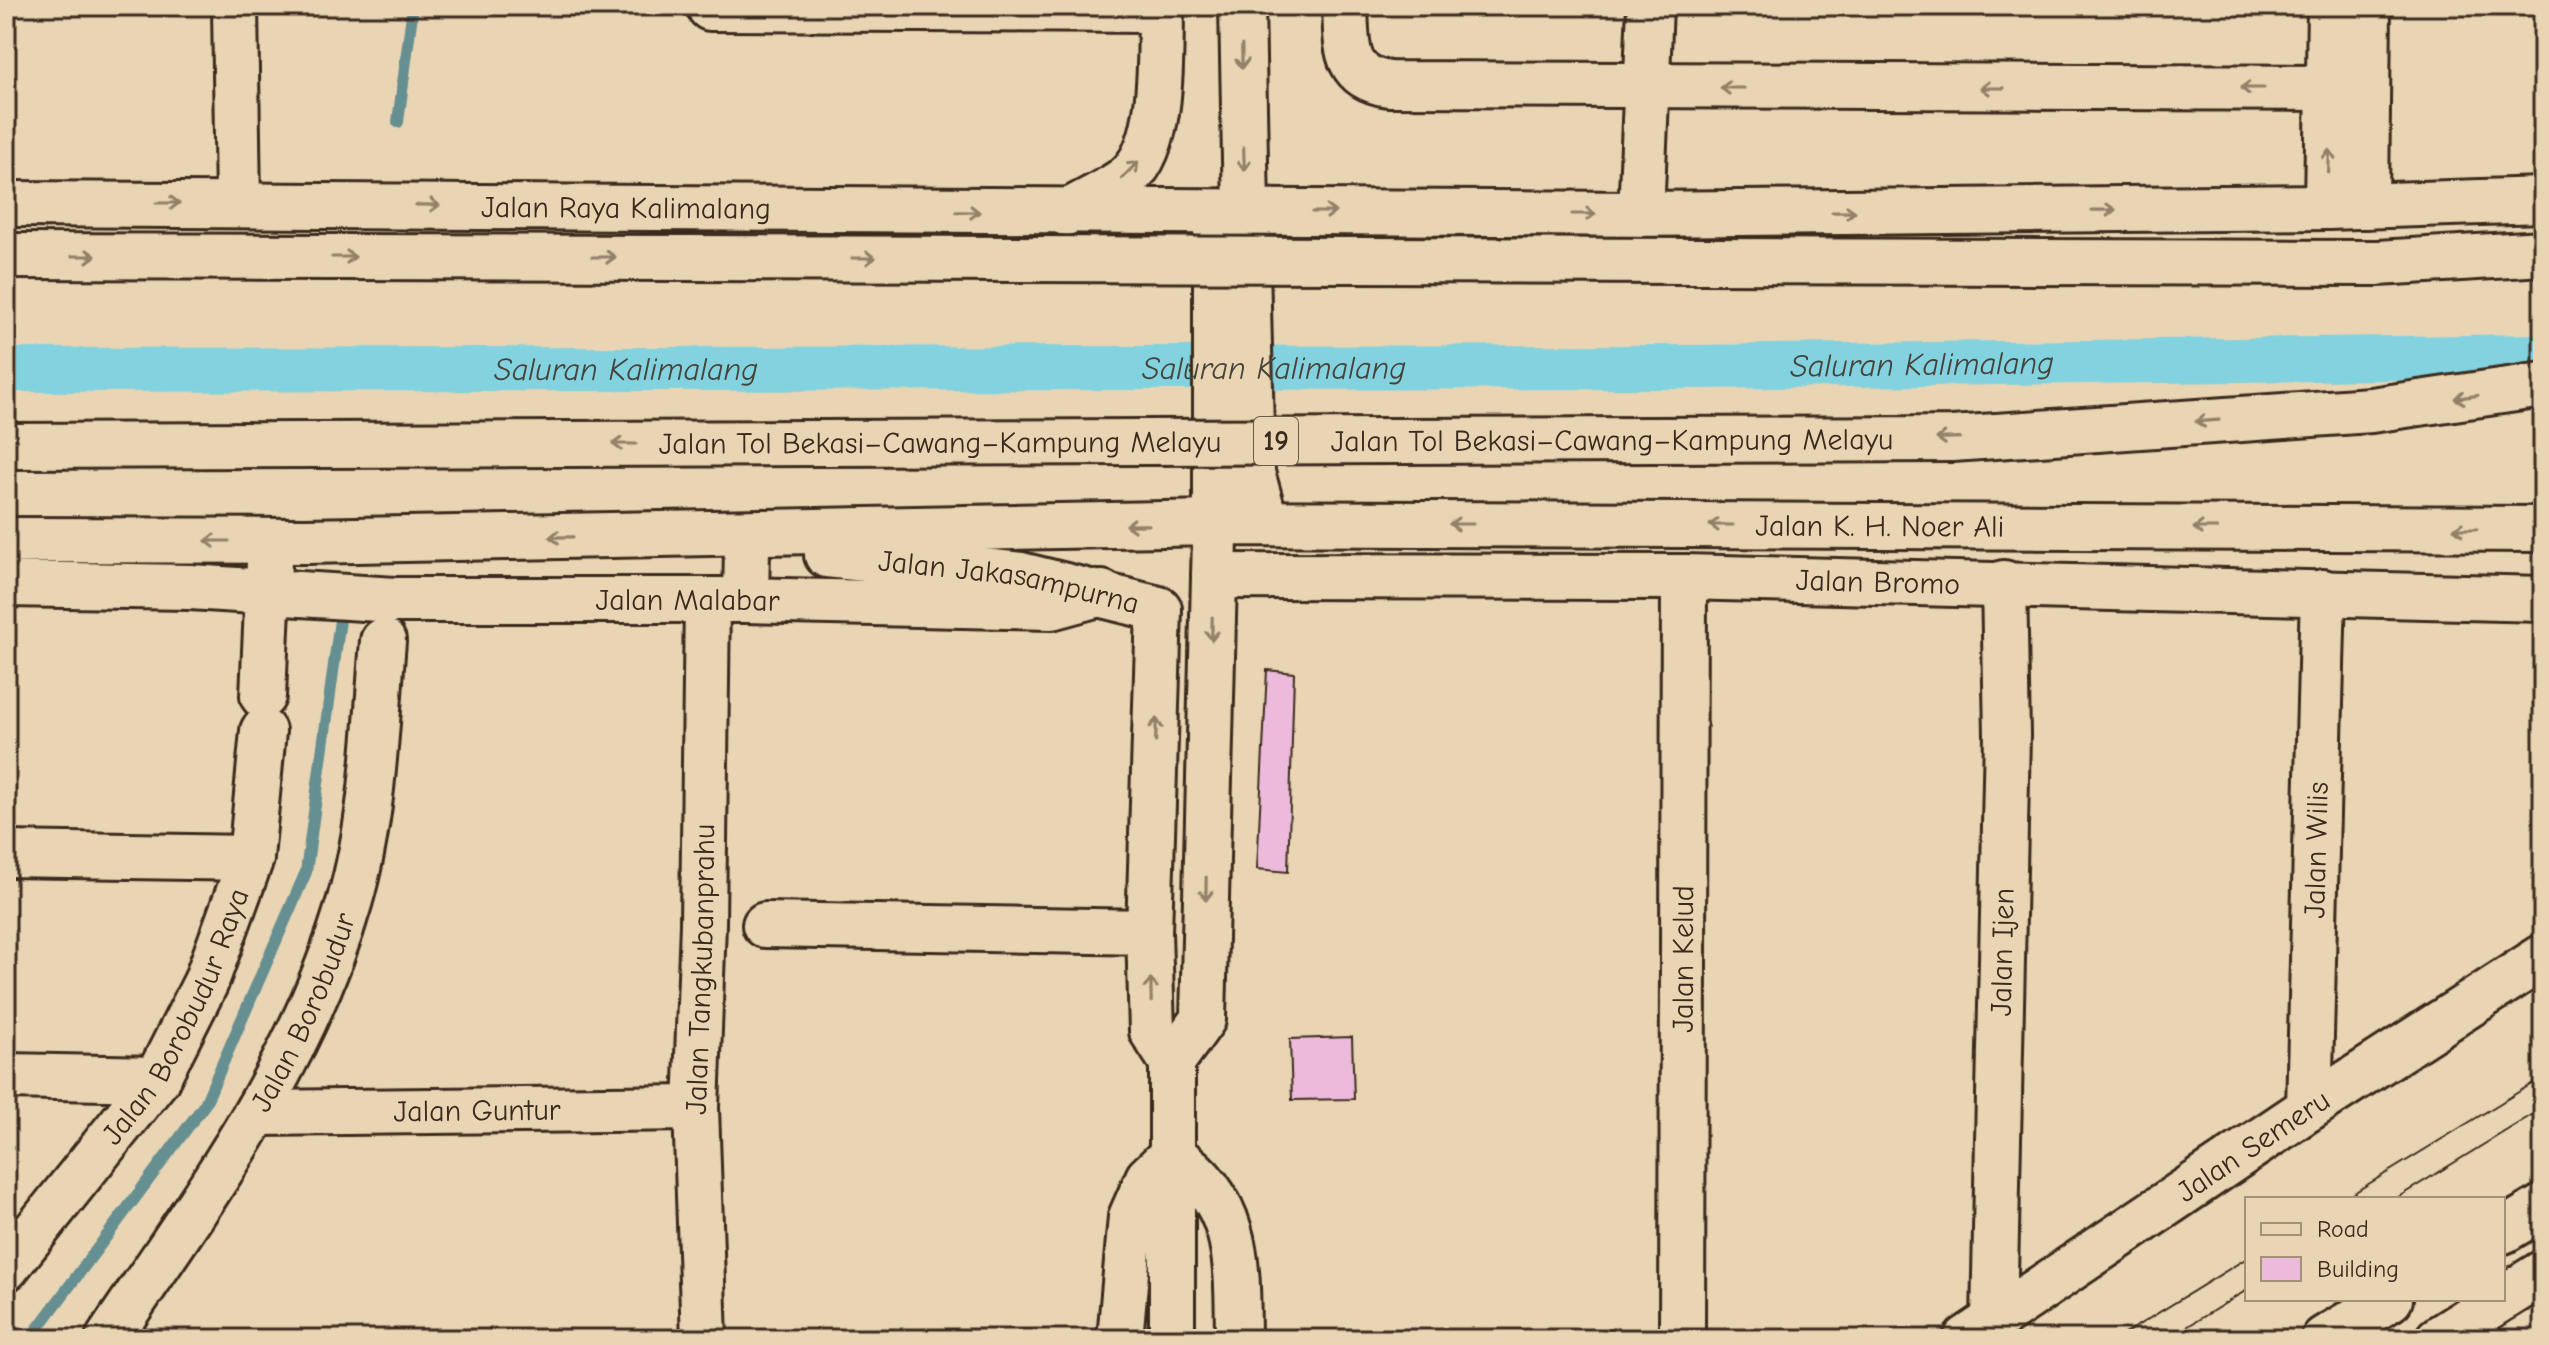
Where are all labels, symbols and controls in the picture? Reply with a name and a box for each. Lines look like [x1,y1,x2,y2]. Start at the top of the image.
one-way arrow [1234,43,1250,70]
one-way arrow [1719,80,1746,96]
one-way arrow [1979,80,2006,96]
one-way arrow [2239,80,2266,96]
one-way arrow [1237,145,1252,172]
one-way arrow [2321,148,2336,175]
one-way arrow [1121,160,1140,180]
street label: Jalan Raya Kalimalang [481,189,771,226]
one-way arrow [154,195,181,211]
one-way arrow [414,198,441,213]
one-way arrow [2090,202,2117,217]
one-way arrow [954,204,981,220]
one-way arrow [1310,204,1337,220]
one-way arrow [1830,204,1857,220]
one-way arrow [1570,206,1597,222]
one-way arrow [70,248,97,264]
one-way arrow [330,249,357,264]
one-way arrow [590,249,617,265]
one-way arrow [850,250,877,266]
water label: Saluran Kalimalang [1790,344,2054,384]
water label: Saluran Kalimalang [1142,349,1406,386]
water label: Saluran Kalimalang [494,350,758,388]
one-way arrow [2454,390,2479,405]
one-way arrow [2194,414,2221,429]
road number: 19 [1254,417,1298,465]
street label: Jalan Tol Bekasi–Cawang–Kampung Melayu [1331,422,1893,459]
street label: Jalan Tol Bekasi–Cawang–Kampung Melayu [659,424,1221,461]
one-way arrow [1935,431,1962,446]
one-way arrow [611,436,638,452]
street label: Jalan K. H. Noer Ali [1755,508,2004,544]
one-way arrow [1448,516,1475,532]
one-way arrow [1124,517,1151,532]
one-way arrow [1708,517,1735,533]
one-way arrow [2192,520,2219,536]
one-way arrow [2452,521,2479,537]
one-way arrow [548,529,575,545]
one-way arrow [204,533,231,549]
street label: Jalan Jakasampurna [877,543,1143,621]
street label: Jalan Bromo [1795,562,1961,602]
street label: Jalan Malabar [596,583,780,618]
one-way arrow [1205,615,1220,642]
one-way arrow [1148,717,1163,744]
street label: Jalan Wilis [2297,781,2335,919]
street label: Jalan Tangkubanprahu [678,824,722,1115]
one-way arrow [1198,875,1214,902]
street label: Jalan Borobudur Raya [94,884,256,1151]
street label: Jalan Kelud [1665,885,1701,1033]
street label: Jalan Ijen [1983,888,2021,1017]
street label: Jalan Borobudur [243,909,363,1118]
one-way arrow [1143,977,1158,1004]
street label: Jalan Semeru [2170,1082,2336,1210]
street label: Jalan Guntur [393,1092,561,1129]
legend [2245,1197,2505,1301]
text: Road [2317,1215,2369,1243]
text: Building [2317,1255,2399,1283]

